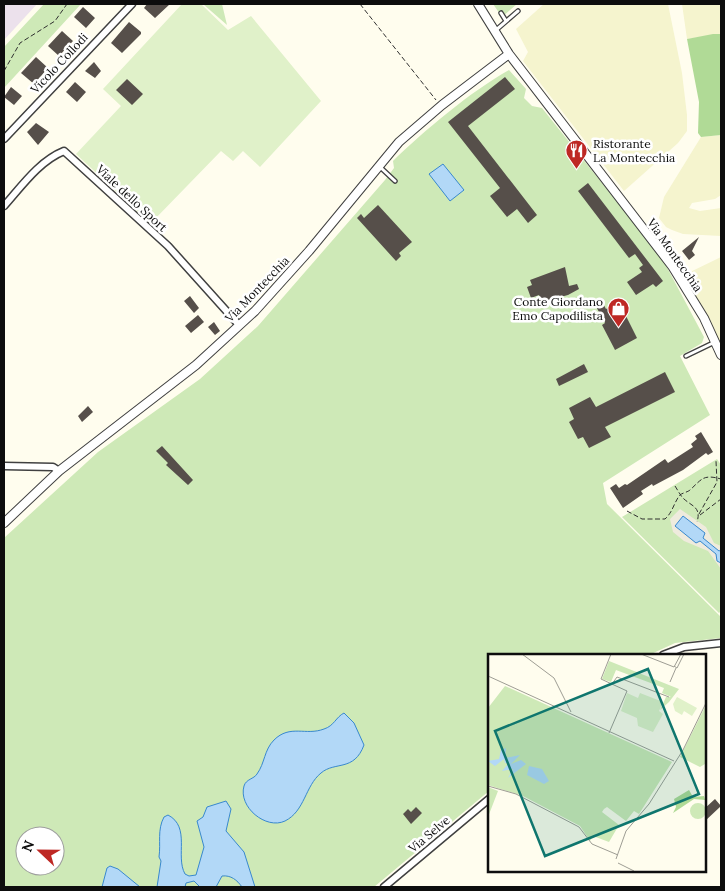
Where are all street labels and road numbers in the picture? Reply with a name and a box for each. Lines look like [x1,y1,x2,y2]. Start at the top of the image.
street label: Vicolo Collodi [26,30,91,97]
street label: Viale dello Sport [93,161,171,235]
street label: Via Montecchia [644,215,706,295]
street label: Via Montecchia [221,253,292,326]
street label: Via Selve [404,812,453,856]

